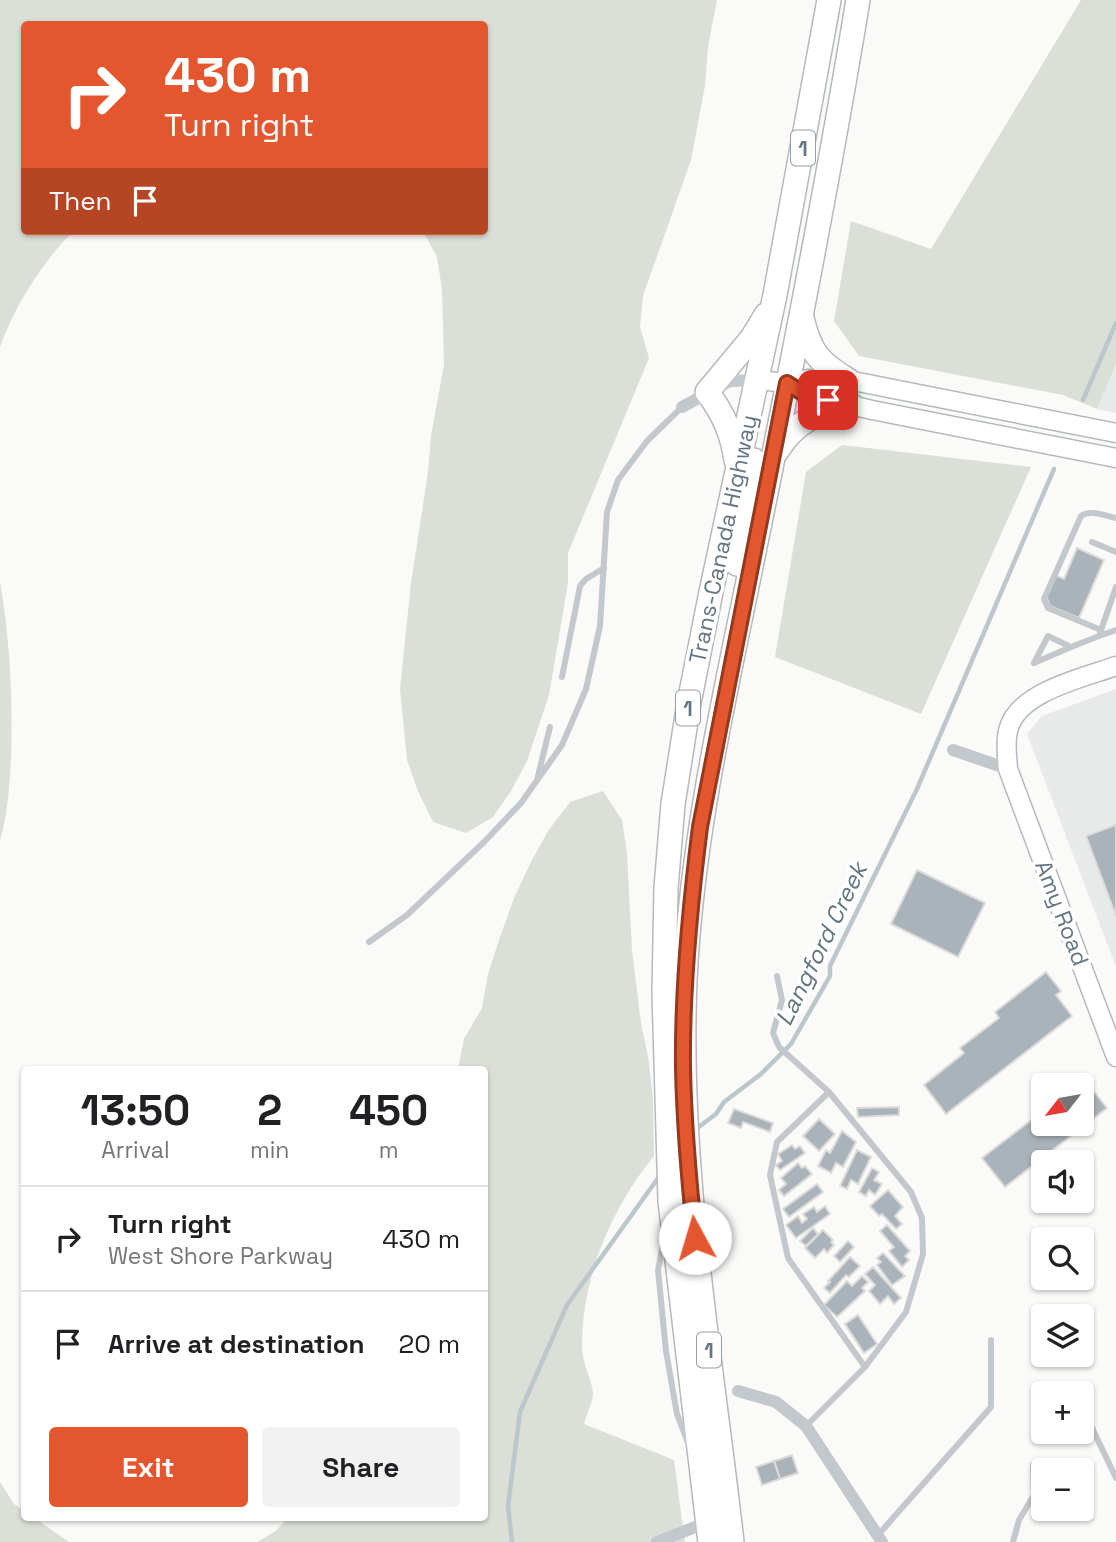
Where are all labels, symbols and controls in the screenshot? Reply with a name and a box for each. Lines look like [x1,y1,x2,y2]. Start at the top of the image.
text: 430 m [164,44,311,106]
icon: right [49,49,140,140]
text: Turn right [164,105,314,145]
road number: 1 [791,130,815,166]
icon: arrive [126,182,164,220]
text: Then [49,184,112,218]
pin [798,370,858,430]
icon: arrive [809,381,847,419]
street label: Trans-Canada Highway [682,412,764,666]
road number: 1 [676,690,700,726]
water label: Langford Creek [768,855,875,1031]
street label: Amy Road [1028,856,1096,970]
north arrow [1031,1073,1094,1136]
map controls [1031,1073,1094,1521]
text: 13:50 [81,1084,190,1137]
text: 2 [257,1084,282,1137]
text: 450 [349,1084,428,1137]
text: Arrival [101,1135,170,1165]
text: min [250,1135,289,1165]
text: m [379,1135,399,1165]
button: sound [1031,1150,1094,1213]
position arrow [658,1201,732,1275]
text: Turn right [108,1207,232,1241]
icon: right [49,1220,87,1258]
text: 430 m [382,1222,460,1256]
button: search [1031,1227,1094,1290]
text: West Shore Parkway [108,1241,333,1271]
button: layers [1031,1304,1094,1367]
icon: arrive [49,1325,87,1363]
text: Arrive at destination [108,1327,365,1361]
text: 20 m [399,1327,460,1361]
road number: 1 [697,1332,721,1368]
button: + [1031,1381,1094,1444]
button: Exit [49,1427,248,1507]
button: Share [262,1427,460,1507]
button: − [1031,1458,1094,1521]

